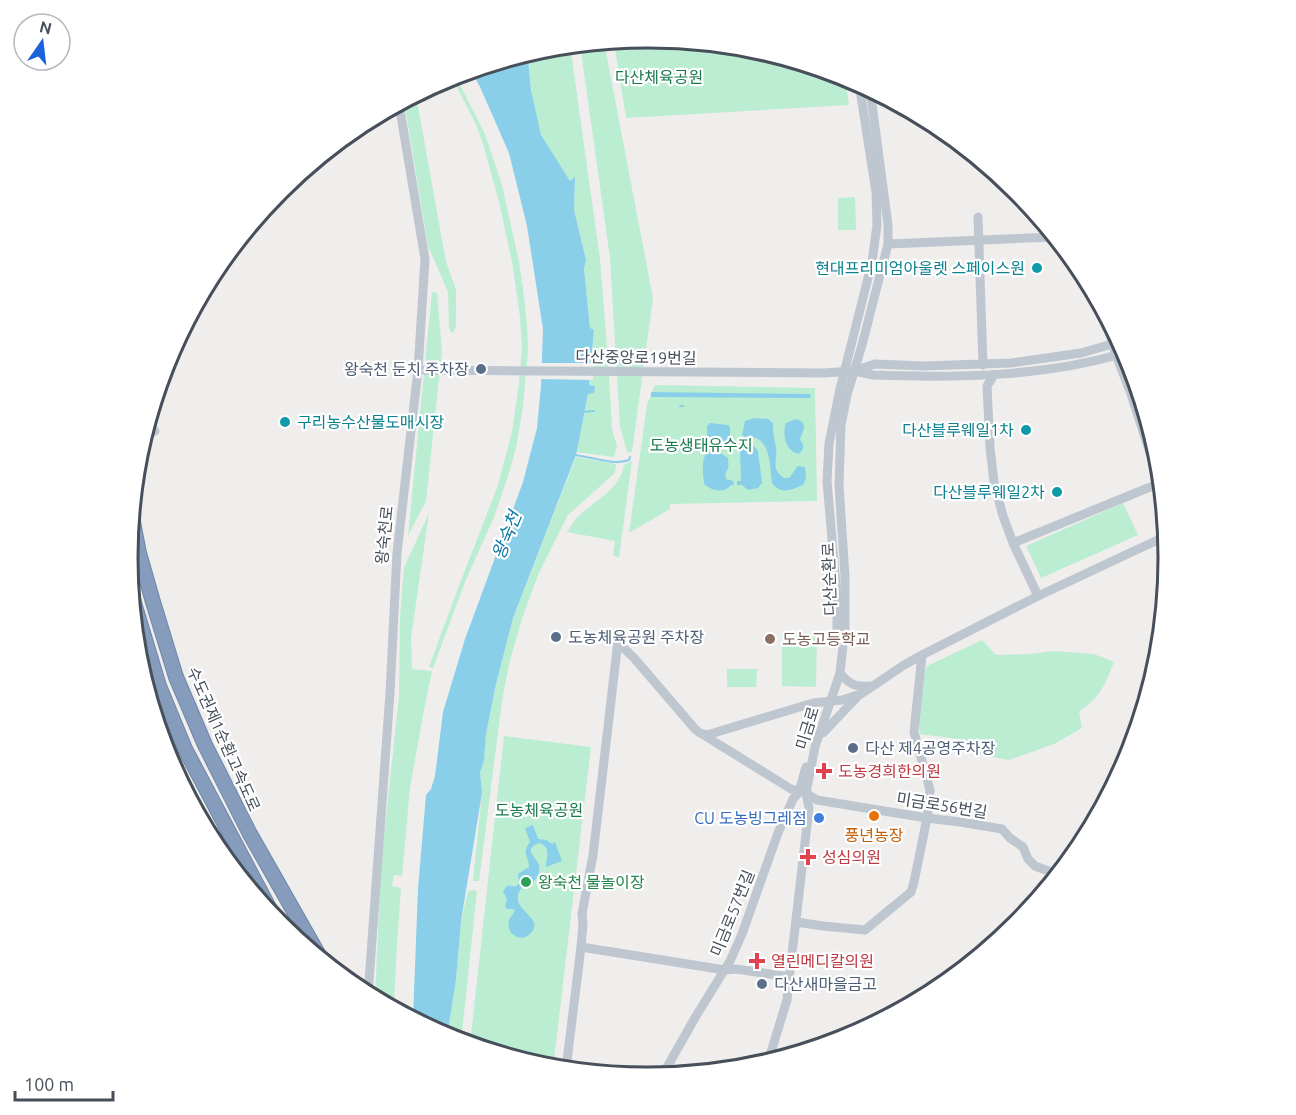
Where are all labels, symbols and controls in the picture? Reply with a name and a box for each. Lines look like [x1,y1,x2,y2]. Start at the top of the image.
north arrow [12,12,72,72]
text: N [38,17,54,38]
park label: 다산체육공원 [615,68,703,86]
place label: 현대프리미엄아울렛 스페이스원 [815,259,1025,277]
marker: 현대프리미엄아울렛 스페이스원 [1030,261,1044,275]
street label: 다산중앙로19번길 [575,347,697,367]
place label: 왕숙천 둔치 주차장 [344,360,469,378]
marker: 왕숙천 둔치 주차장 [474,362,488,376]
place label: 구리농수산물도매시장 [297,413,444,431]
marker: 구리농수산물도매시장 [278,415,292,429]
place label: 다산블루웨일1차 [902,421,1014,439]
marker: 다산블루웨일1차 [1019,423,1033,437]
park label: 도농생태유수지 [649,436,753,454]
place label: 다산블루웨일2차 [933,483,1045,501]
marker: 다산블루웨일2차 [1050,485,1064,499]
street label: 왕숙천로 [372,505,396,565]
water label: 왕숙천 [487,506,525,562]
street label: 다산순환로 [819,542,839,616]
place label: 도농체육공원 주차장 [568,628,704,646]
marker: 도농체육공원 주차장 [549,630,563,644]
place label: 도농고등학교 [782,630,870,648]
marker: 도농고등학교 [763,632,777,646]
street label: 수도권제1순환고속도로 [184,664,264,814]
street label: 미금로 [792,704,822,752]
place label: 다산 제4공영주차장 [865,739,996,757]
marker: 다산 제4공영주차장 [846,741,860,755]
marker: 도농경희한의원 [815,762,833,780]
place label: 도농경희한의원 [838,762,941,780]
street label: 미금로56번길 [895,789,989,821]
park label: 도농체육공원 [495,801,583,819]
place label: CU 도농빙그레점 [694,809,807,827]
marker: 풍년농장 [867,809,881,823]
marker: CU 도농빙그레점 [812,811,826,825]
place label: 풍년농장 [845,826,904,844]
marker: 성심의원 [799,848,817,866]
place label: 성심의원 [822,848,881,866]
street label: 미금로57번길 [706,867,758,959]
place label: 왕숙천 물놀이장 [538,873,645,891]
marker: 왕숙천 물놀이장 [519,875,533,889]
marker: 열린메디칼의원 [748,952,766,970]
place label: 열린메디칼의원 [771,952,874,970]
place label: 다산새마을금고 [774,975,877,993]
marker: 다산새마을금고 [755,977,769,991]
scale bar [15,1064,112,1102]
text: 100 m [24,1074,74,1094]

